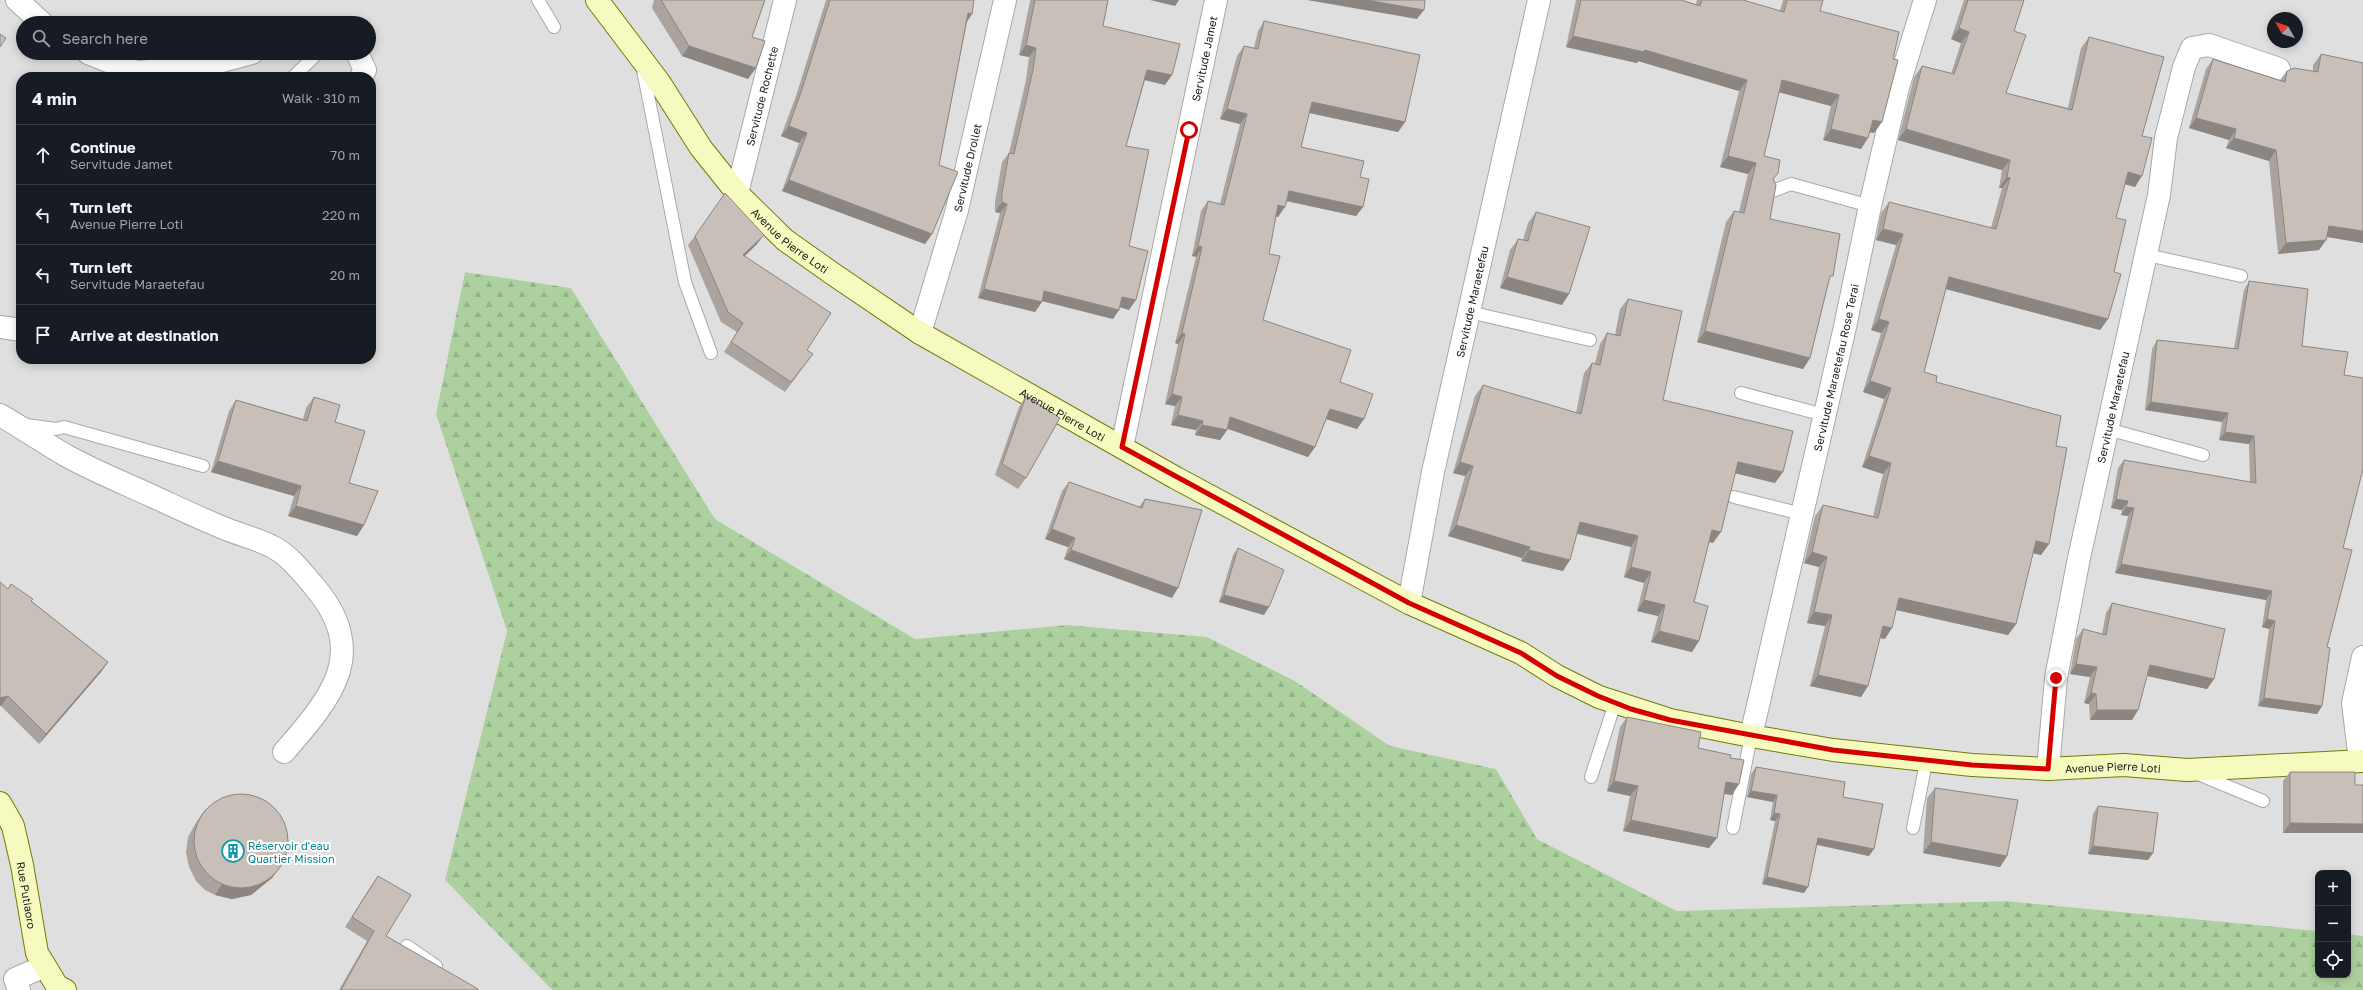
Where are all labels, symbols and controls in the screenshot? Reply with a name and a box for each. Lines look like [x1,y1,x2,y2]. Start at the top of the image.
north arrow [2267,12,2303,48]
street label: Servitude Jamet [1188,15,1219,102]
search box [16,16,376,60]
icon: search [30,27,52,49]
text: Search here [62,29,148,47]
street label: Servitude Rochette [742,45,780,147]
text: 4 min [32,88,77,109]
text: Walk · 310 m [282,90,360,106]
route start [1180,121,1198,139]
street label: Servitude Drollet [950,122,983,213]
text: Continue [70,138,136,156]
icon: ahead [32,144,54,166]
text: 70 m [330,147,360,163]
text: Servitude Jamet [70,156,173,172]
text: Turn left [70,198,132,216]
icon: left [32,204,54,226]
street label: Avenue Pierre Loti [749,205,831,275]
text: 220 m [322,207,360,223]
text: Avenue Pierre Loti [70,216,183,232]
street label: Servitude Maraetefau [1452,244,1490,358]
text: Turn left [70,258,132,276]
icon: left [32,264,54,286]
text: 20 m [330,267,360,283]
text: Servitude Maraetefau [70,276,205,292]
street label: Servitude Maraetefau Rose Terai [1810,283,1860,453]
icon: arrive [32,324,54,346]
text: Arrive at destination [70,326,219,344]
street label: Servitude Maraetefau [2094,350,2131,464]
street label: Avenue Pierre Loti [1018,385,1108,443]
route end [2047,669,2065,687]
street label: Avenue Pierre Loti [2065,758,2161,775]
building icon: Réservoir d'eau Quartier Mission [220,838,246,864]
place label: Réservoir d'eau Quartier Mission [248,839,335,865]
street label: Rue Putiaoro [15,861,39,930]
map controls [2315,870,2351,978]
button: + [2315,870,2351,906]
button: − [2315,906,2351,942]
button: locate [2315,942,2351,978]

